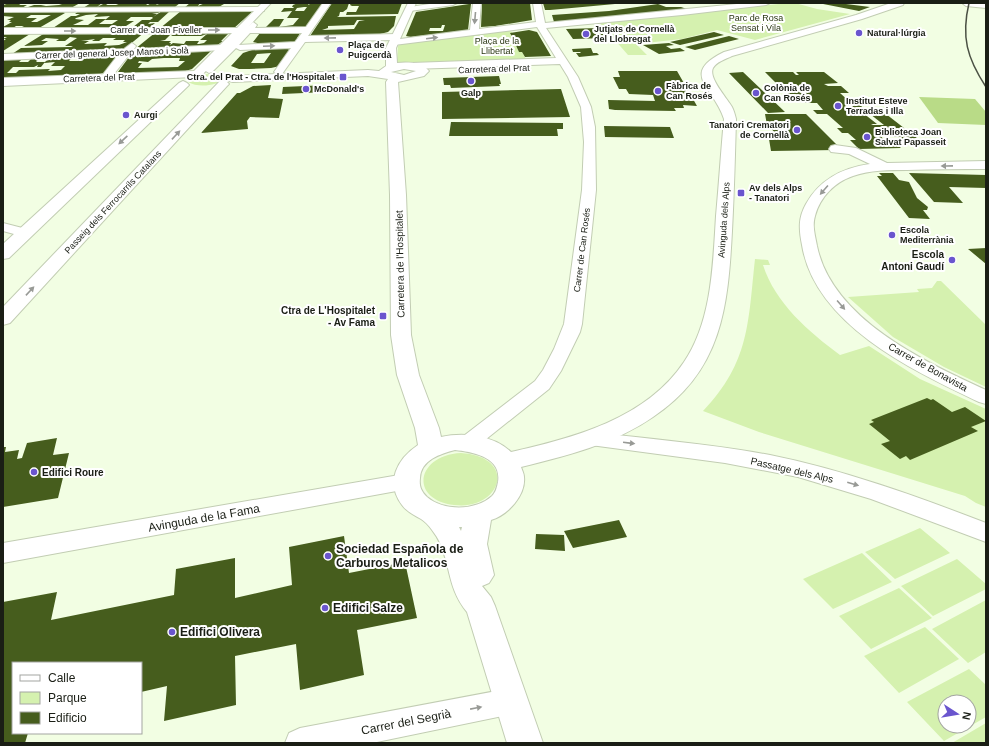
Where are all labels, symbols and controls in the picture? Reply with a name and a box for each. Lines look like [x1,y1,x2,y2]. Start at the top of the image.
one-way arrow [472,12,479,24]
park label: Parc de Rosa Sensat i Vila [729,13,783,33]
place label: Jutjats de Cornellà del Llobregat [594,24,676,44]
street label: Carrer de Joan Fiveller [110,25,202,35]
one-way arrow [208,27,221,33]
one-way arrow [64,28,77,34]
marker: Natural·lúrgia [854,28,864,38]
place label: Natural·lúrgia [867,28,927,38]
marker: Jutjats de Cornellà del Llobregat [581,29,591,39]
one-way arrow [426,34,438,41]
one-way arrow [324,35,336,42]
park label: Plaça de la Llibertat [475,36,519,56]
place label: Plaça de Puigcerdà [348,40,393,60]
one-way arrow [263,43,276,49]
street label: Carrer del general Josep Manso i Solà [35,45,189,61]
marker: Plaça de Puigcerdà [335,45,345,55]
street label: Carretera del Prat [458,63,530,75]
street label: Carretera del Prat [63,72,135,84]
place label: Ctra. del Prat - Ctra. de l'Hospitalet [187,72,335,82]
marker: Ctra. del Prat - Ctra. de l'Hospitalet [338,72,348,82]
marker: Galp [466,76,476,86]
place label: Fàbrica de Can Rosés [666,81,713,101]
place label: Colònia de Can Rosés [764,83,811,103]
marker: McDonald's [301,84,311,94]
place label: McDonald's [314,84,364,94]
marker: Fàbrica de Can Rosés [653,86,663,96]
place label: Galp [461,88,481,98]
marker: Colònia de Can Rosés [751,88,761,98]
place label: Institut Esteve Terradas i Illa [846,96,908,116]
marker: Institut Esteve Terradas i Illa [833,101,843,111]
marker: Aurgi [121,110,131,120]
place label: Aurgi [134,110,158,120]
place label: Tanatori Crematori de Cornellà [709,120,790,140]
marker: Tanatori Crematori de Cornellà [792,125,802,135]
place label: Biblioteca Joan Salvat Papasseit [875,127,946,147]
one-way arrow [172,130,181,140]
marker: Biblioteca Joan Salvat Papasseit [862,132,872,142]
one-way arrow [118,136,129,145]
street label: Passeig dels Ferrocarrils Catalans [63,148,164,256]
one-way arrow [940,163,953,169]
street label: Avinguda dels Alps [716,181,732,258]
place label: Av dels Alps - Tanatori [749,183,802,203]
one-way arrow [819,185,828,195]
marker: Av dels Alps - Tanatori [736,188,746,198]
street label: Carrer de Can Rosés [572,207,592,293]
street label: Carretera de l'Hospitalet [394,210,406,318]
place label: Escola Mediterrània [900,225,955,245]
marker: Escola Mediterrània [887,230,897,240]
place label: Escola Antoni Gaudí [881,249,945,272]
marker: Escola Antoni Gaudí [947,255,957,265]
one-way arrow [25,286,35,296]
one-way arrow [837,300,846,310]
place label: Ctra de L'Hospitalet - Av Fama [281,305,376,328]
marker: Ctra de L'Hospitalet - Av Fama [378,311,388,321]
street label: Carrer de Bonavista [886,341,970,394]
one-way arrow [623,440,635,447]
street label: Passatge dels Alps [750,455,834,485]
marker: Edifici Roure [29,467,39,477]
place label: Edifici Roure [42,467,104,478]
one-way arrow [847,481,859,487]
street label: Avinguda de la Fama [147,501,261,535]
place label: Sociedad Española de Carburos Metalicos [336,542,464,570]
marker: Sociedad Española de Carburos Metalicos [323,551,333,561]
place label: Edifici Salze [333,601,403,615]
marker: Edifici Salze [320,603,330,613]
place label: Edifici Olivera [180,625,260,639]
marker: Edifici Olivera [167,627,177,637]
legend [12,662,142,734]
text: Calle [48,671,76,685]
text: Parque [48,691,87,705]
north arrow [937,694,977,734]
one-way arrow [470,705,482,711]
street label: Carrer del Segrià [360,706,453,738]
text: Edificio [48,711,87,725]
text: N [960,711,973,721]

